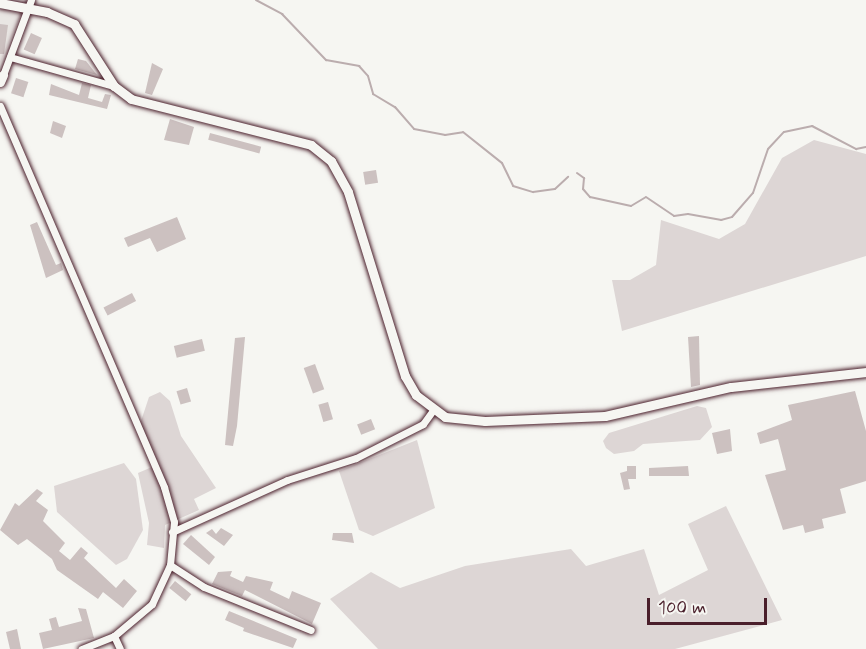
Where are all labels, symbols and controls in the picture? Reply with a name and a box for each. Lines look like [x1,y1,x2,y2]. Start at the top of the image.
scale bar [650,586,770,624]
text: 100 m [658,596,706,620]

